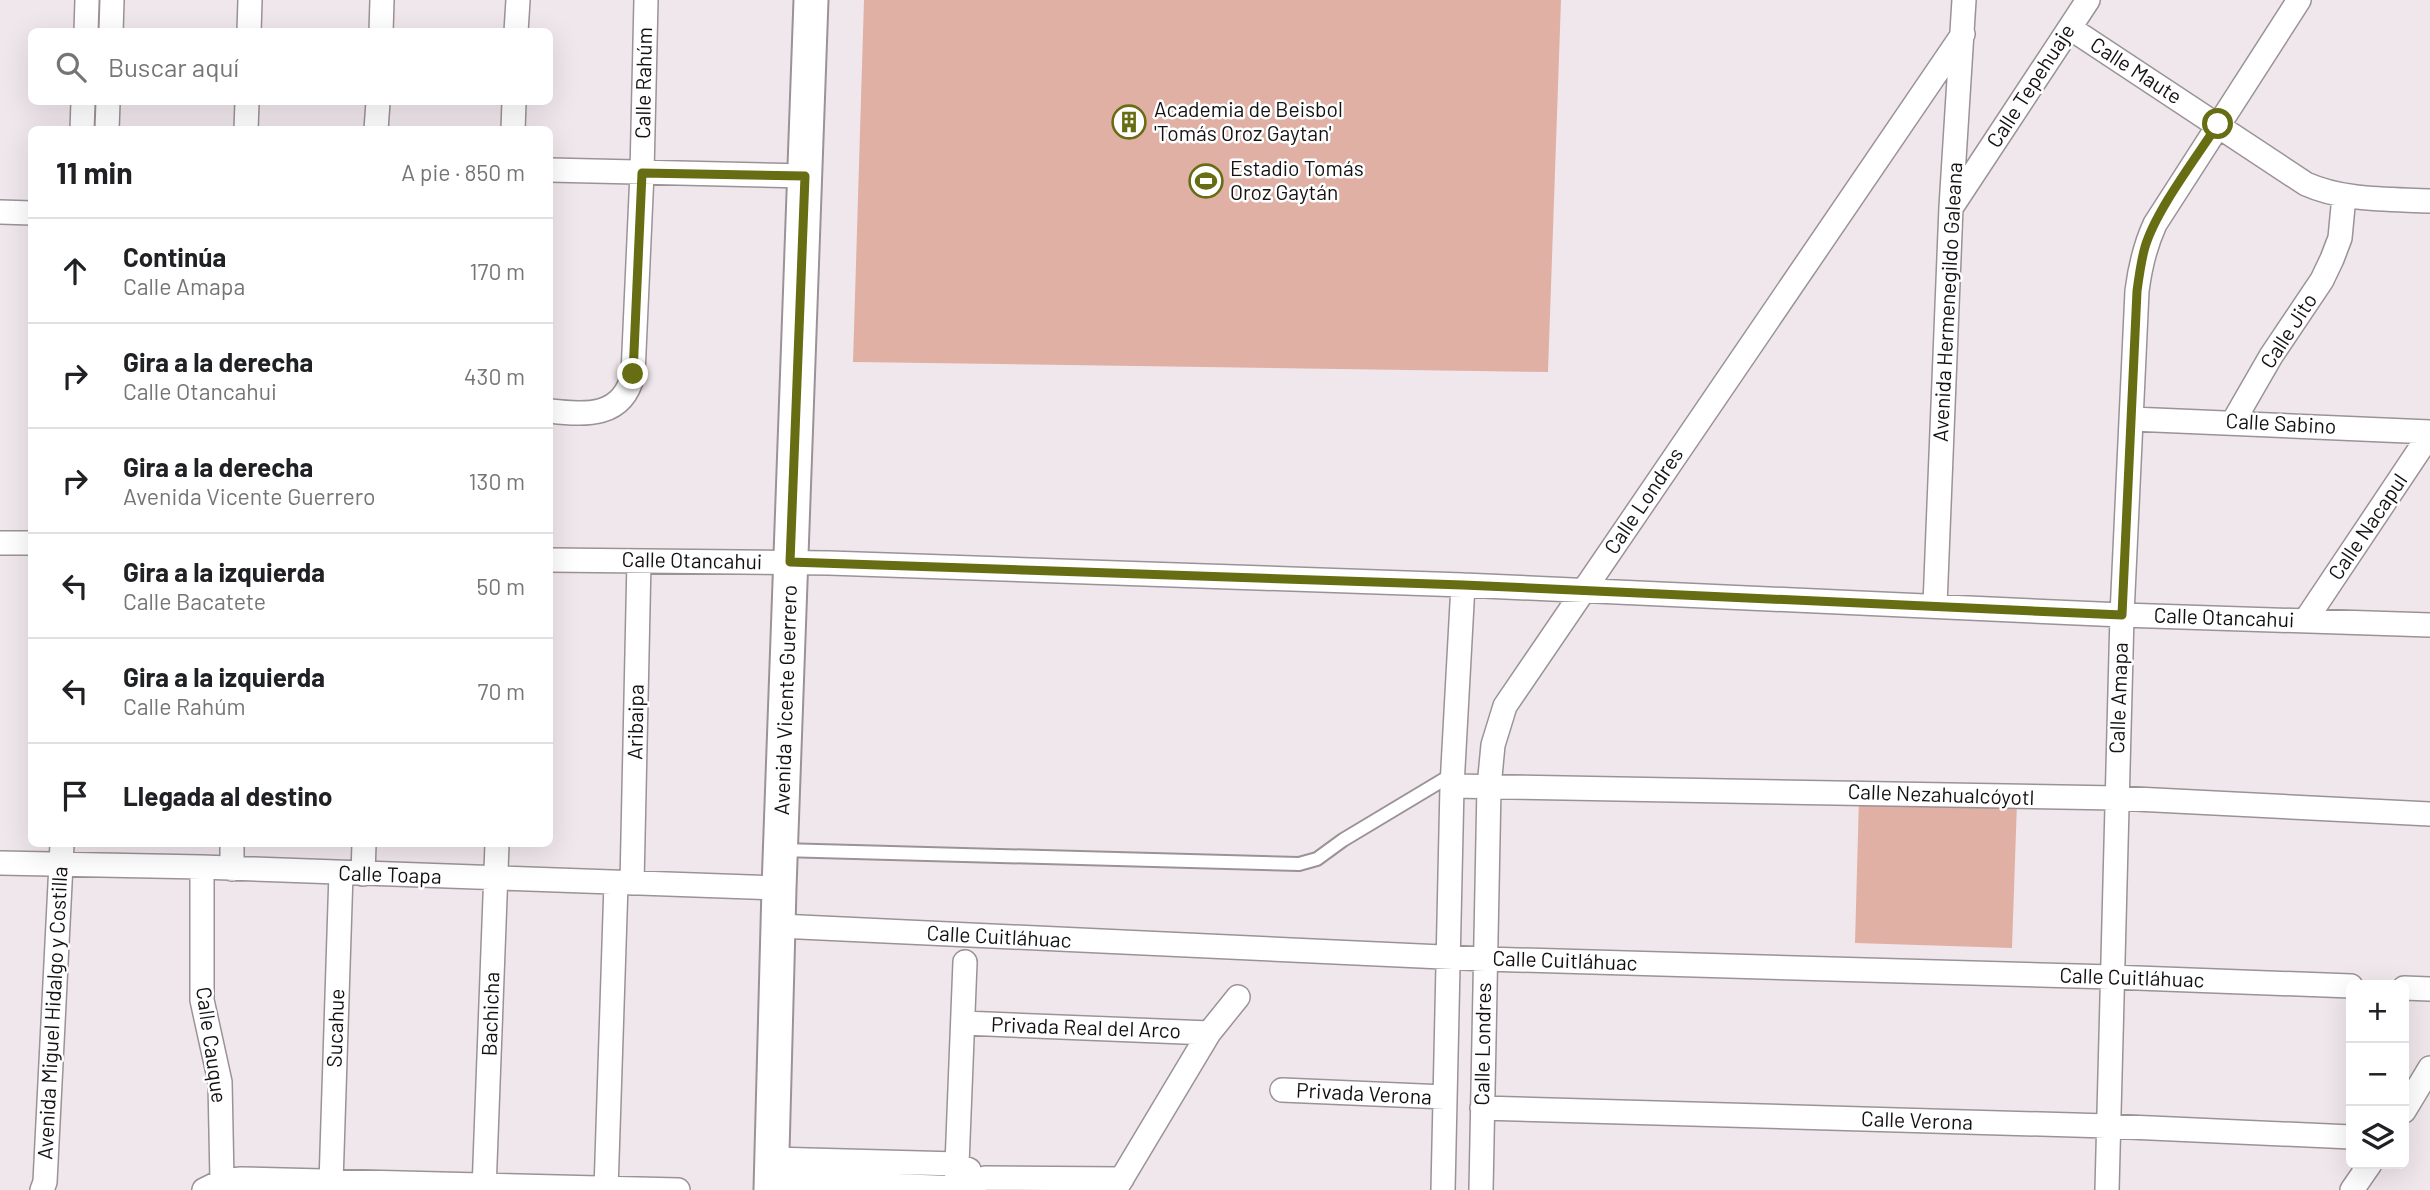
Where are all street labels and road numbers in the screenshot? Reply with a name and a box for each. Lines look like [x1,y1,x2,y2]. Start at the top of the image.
street label: Calle Tepehuaje [1980,19,2079,152]
street label: Calle Rahúm [629,27,656,139]
street label: Calle Maute [2086,31,2187,109]
street label: Avenida Hermenegildo Galeana [1927,161,1966,442]
street label: Calle Jito [2254,288,2321,372]
street label: Calle Sabino [2225,407,2337,438]
street label: Calle Londres [1598,442,1688,558]
street label: Calle Nacapul [2322,468,2411,584]
street label: Calle Otancahui [622,546,763,573]
street label: Avenida Vicente Guerrero [768,584,801,816]
street label: Calle Otancahui [2153,602,2295,631]
street label: Calle Amapa [2103,642,2132,754]
street label: Aribaipa [621,684,648,760]
street label: Calle Nezahualcóyotl [1847,778,2035,809]
street label: Calle Toapa [338,859,442,888]
street label: Avenida Miguel Hidalgo y Costilla [31,866,72,1160]
street label: Calle Cuitláhuac [926,919,1072,952]
street label: Calle Cuitláhuac [1492,944,1638,975]
street label: Calle Cuitláhuac [2059,961,2205,992]
street label: Bachicha [476,971,503,1057]
street label: Calle Londres [1468,982,1495,1106]
street label: Calle Cauque [192,985,233,1104]
street label: Sucahue [321,988,348,1068]
street label: Privada Real del Arco [991,1011,1182,1042]
street label: Privada Verona [1296,1076,1433,1109]
street label: Calle Verona [1861,1105,1973,1134]

